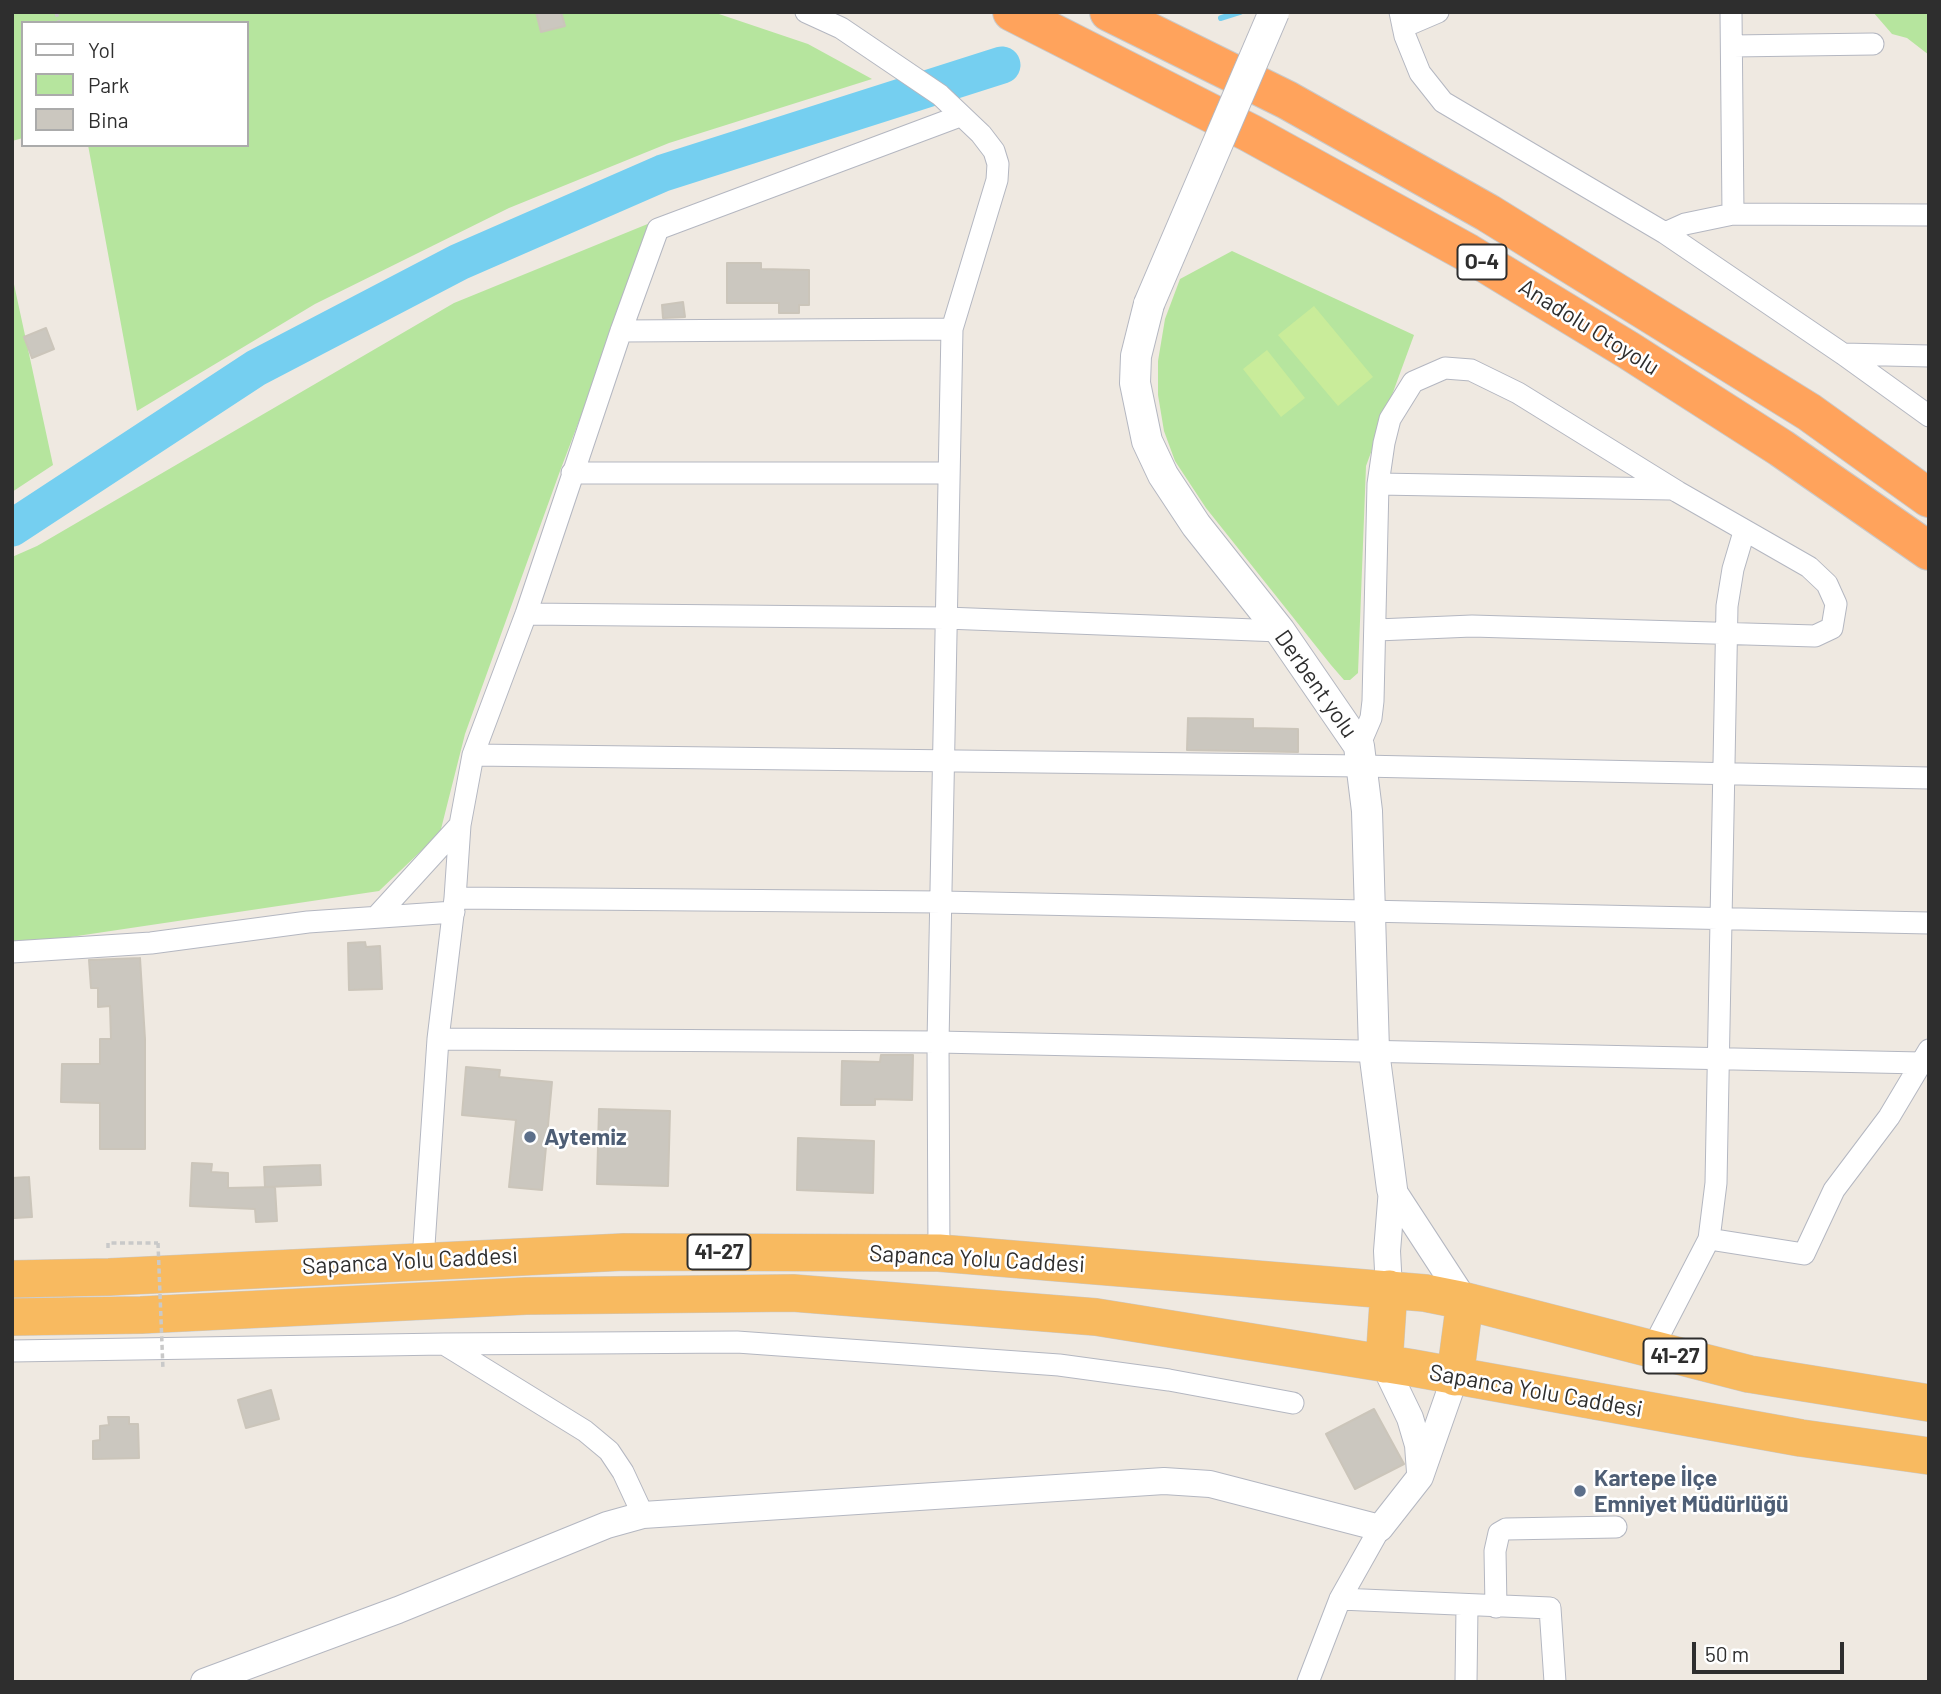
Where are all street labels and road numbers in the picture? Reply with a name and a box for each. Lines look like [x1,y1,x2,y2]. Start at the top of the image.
road number: O-4 [1458,244,1506,280]
street label: Anadolu Otoyolu [1514,273,1664,381]
street label: Derbent yolu [1269,625,1363,743]
road number: 41-27 [688,1234,750,1270]
street label: Sapanca Yolu Caddesi [868,1240,1086,1278]
street label: Sapanca Yolu Caddesi [301,1242,519,1280]
road number: 41-27 [1644,1338,1706,1374]
street label: Sapanca Yolu Caddesi [1427,1359,1645,1423]

